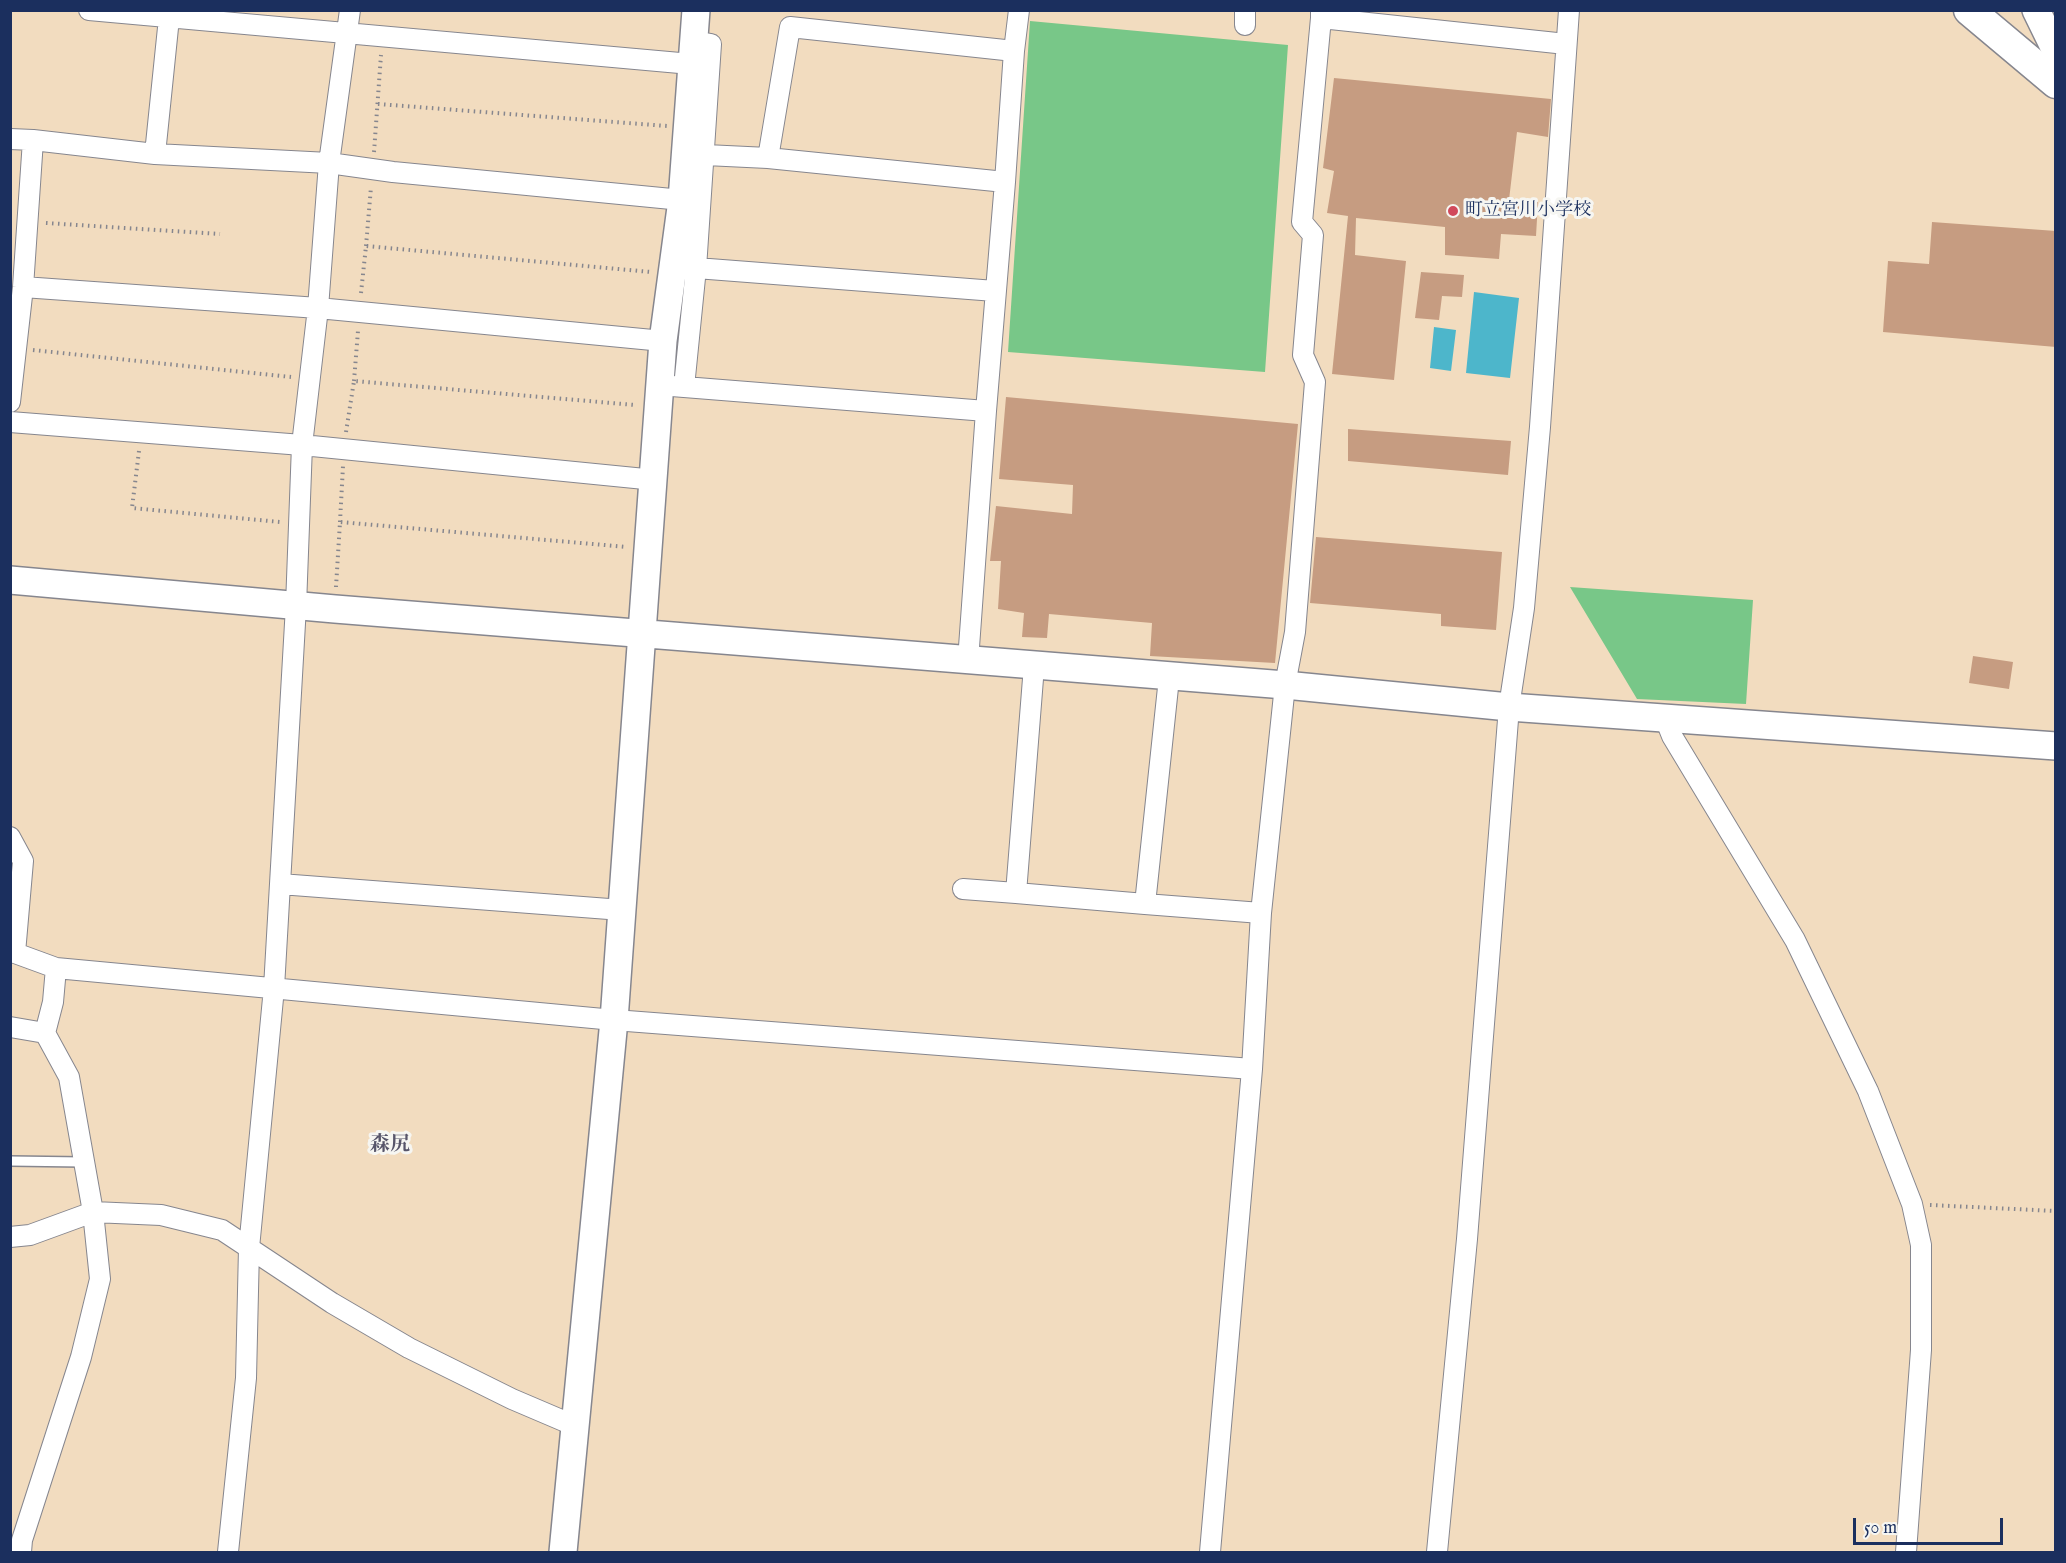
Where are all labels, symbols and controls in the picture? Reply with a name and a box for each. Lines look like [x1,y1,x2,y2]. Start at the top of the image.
place label: 町立宮川小学校 [1465,200,1591,222]
marker: 町立宮川小学校 [1446,204,1460,218]
district label: 森尻 [370,1134,410,1158]
scale bar [1856,1506,2006,1544]
text: 50 m [1864,1517,1897,1540]

